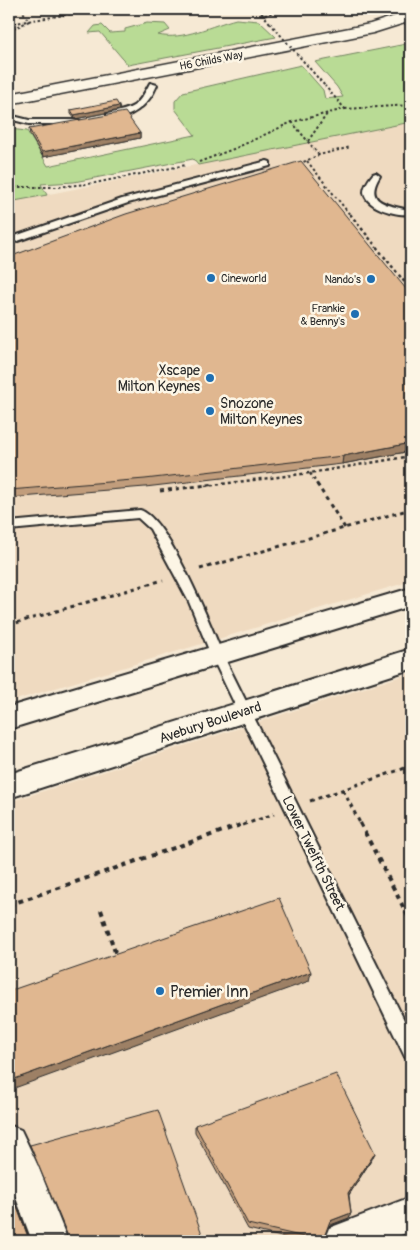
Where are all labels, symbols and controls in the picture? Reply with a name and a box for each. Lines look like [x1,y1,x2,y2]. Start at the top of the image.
street label: H6 Childs Way [178,48,244,73]
marker: Cineworld [205,272,217,284]
place label: Cineworld [221,272,267,285]
place label: Nando's [324,273,361,286]
marker: Nando's [365,273,377,285]
place label: Frankie & Benny's [300,302,346,328]
marker: Frankie & Benny's [349,308,361,320]
place label: Xscape Milton Keynes [118,362,201,395]
marker: Xscape Milton Keynes [204,372,216,384]
place label: Snozone Milton Keynes [220,395,303,428]
marker: Snozone Milton Keynes [204,405,216,417]
street label: Avebury Boulevard [157,698,264,747]
street label: Lower Twelfth Street [278,793,349,914]
place label: Premier Inn [170,982,248,1002]
marker: Premier Inn [154,985,166,997]

